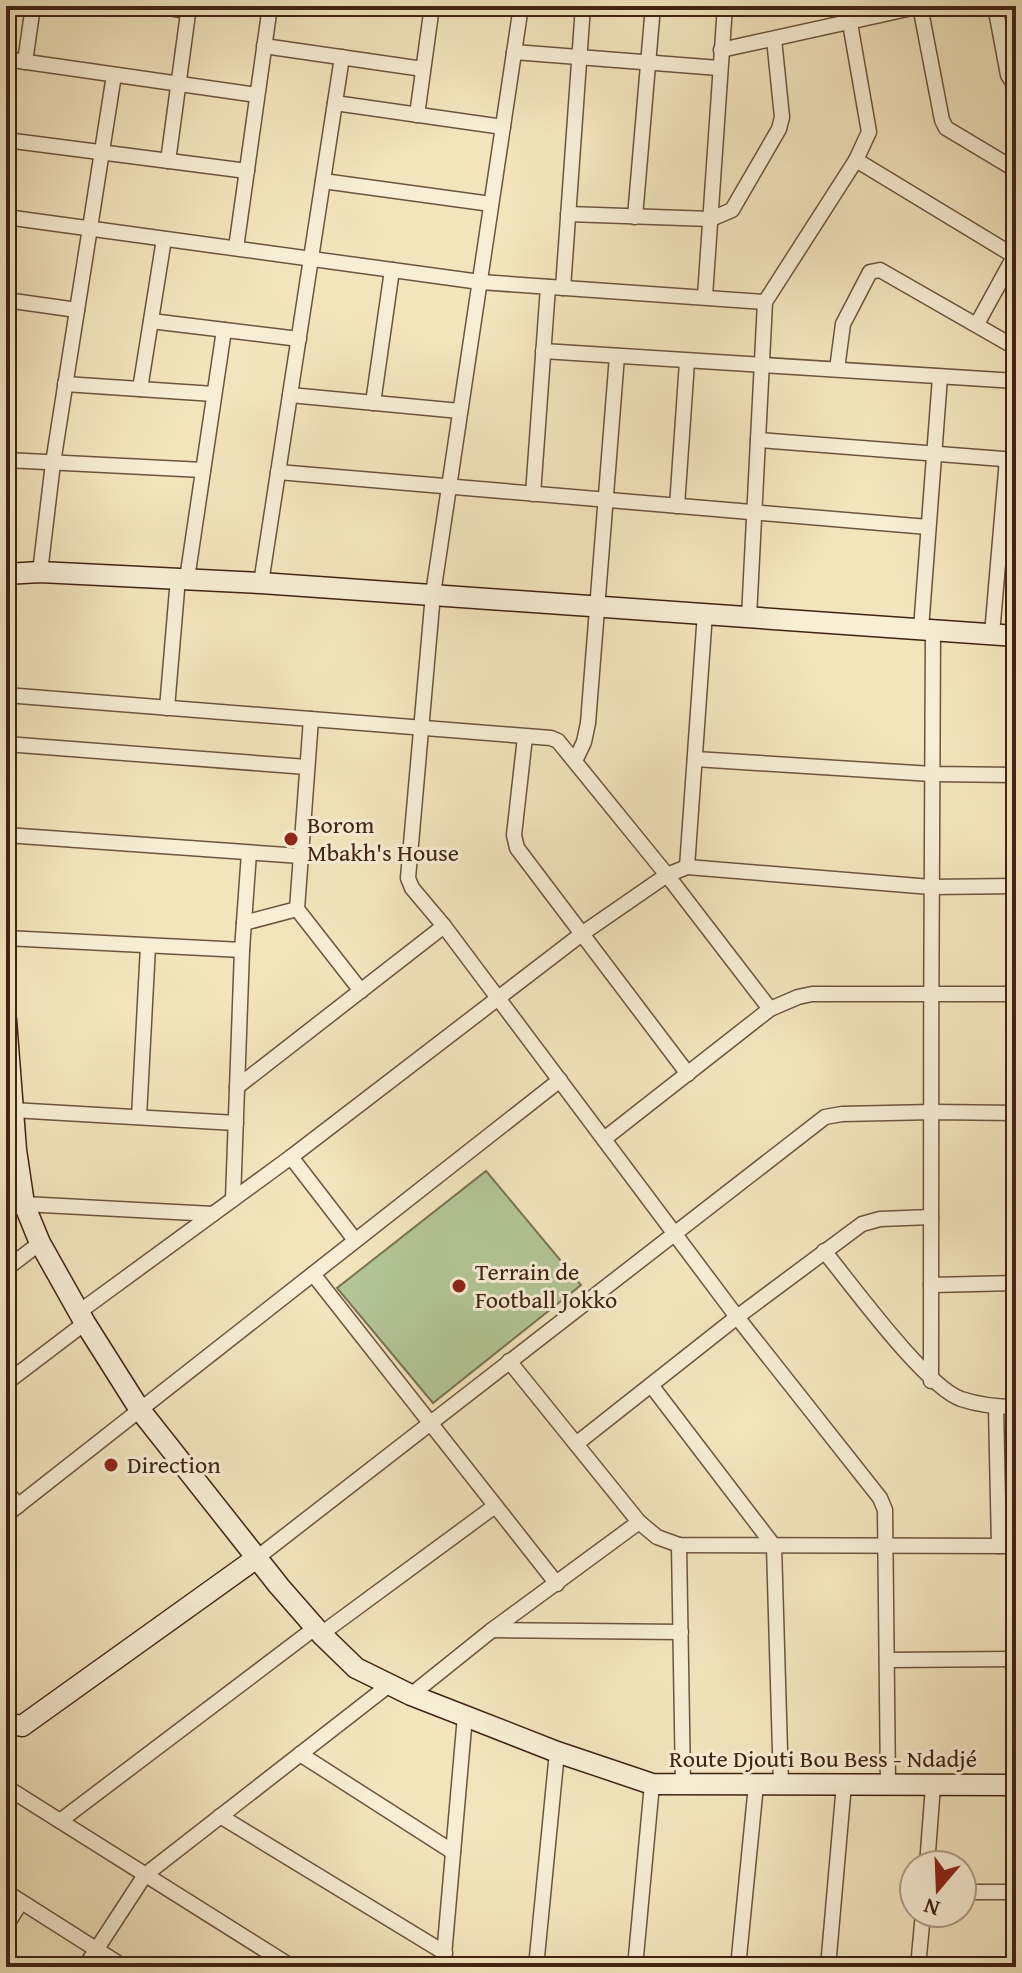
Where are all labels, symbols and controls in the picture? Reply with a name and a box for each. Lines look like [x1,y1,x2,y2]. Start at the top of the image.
place label: Borom Mbakh's House [307,807,459,870]
marker: Borom Mbakh's House [282,830,300,848]
place label: Terrain de Football Jokko [475,1254,617,1317]
marker: Terrain de Football Jokko [450,1277,468,1295]
place label: Direction [127,1447,221,1482]
marker: Direction [102,1456,120,1474]
street label: Route Djouti Bou Bess - Ndadjé [669,1741,977,1776]
north arrow [898,1849,978,1929]
text: N [919,1890,944,1925]

